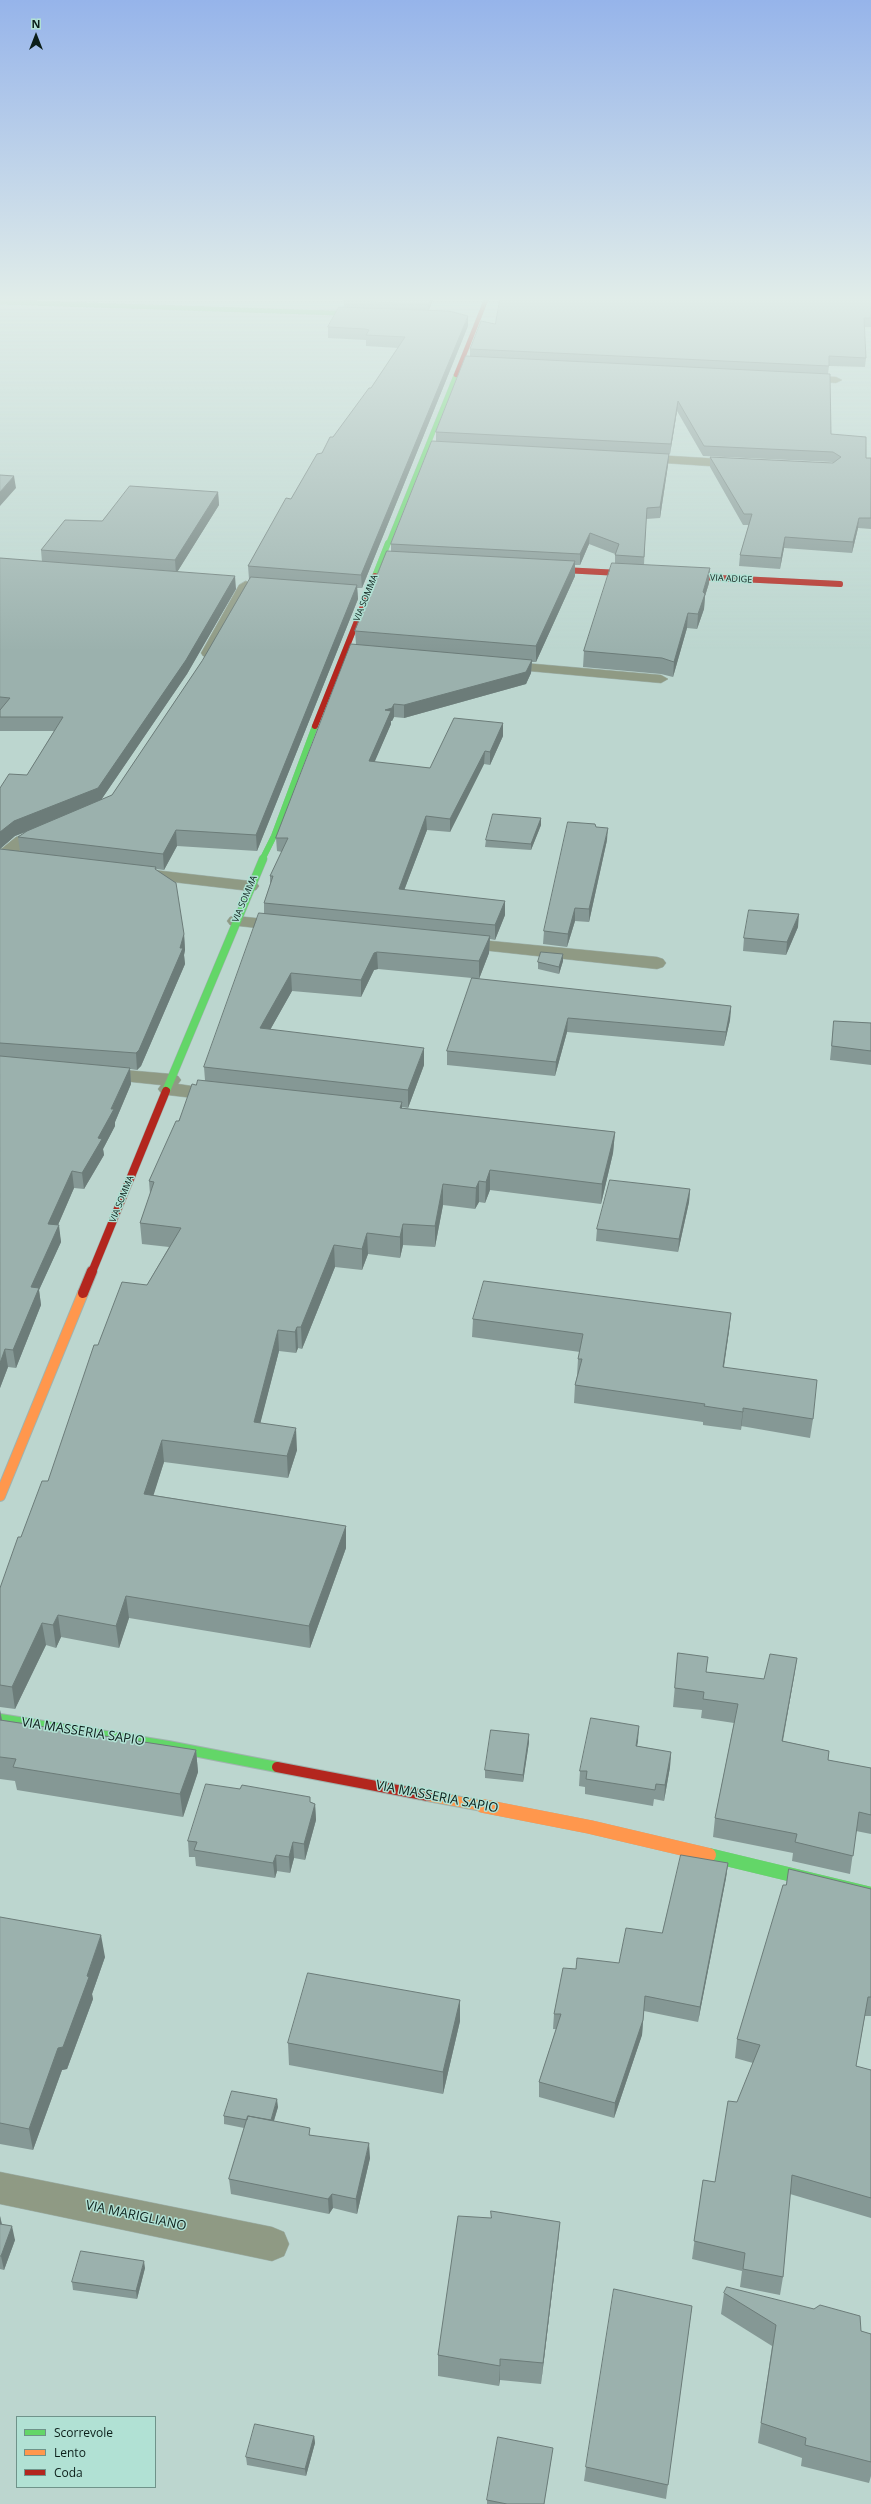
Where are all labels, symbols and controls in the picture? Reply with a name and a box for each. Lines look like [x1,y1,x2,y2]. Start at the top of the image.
north arrow [16,16,56,56]
text: N [32,16,40,31]
street label: VIA SOMMA [352,573,380,623]
street label: VIA ADIGE [710,573,752,585]
street label: VIA SOMMA [230,874,260,924]
street label: VIA SOMMA [108,1174,136,1224]
street label: VIA MASSERIA SAPIO [20,1715,146,1749]
street label: VIA MASSERIA SAPIO [374,1777,500,1817]
street label: VIA MARIGLIANO [84,2198,188,2234]
legend [16,2416,156,2488]
text: Scorrevole [54,2424,113,2441]
text: Lento [54,2444,86,2461]
text: Coda [54,2464,83,2481]

